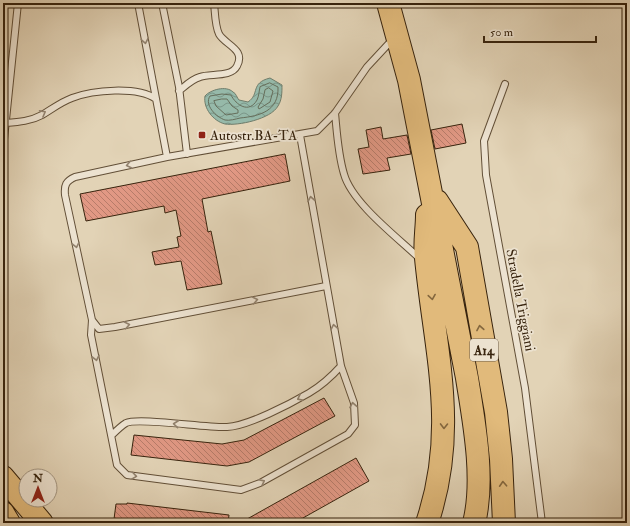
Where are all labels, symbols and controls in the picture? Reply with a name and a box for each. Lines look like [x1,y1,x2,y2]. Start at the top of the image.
scale bar [484,18,596,44]
text: 50 m [490,25,514,40]
one-way arrow [141,38,149,44]
one-way arrow [39,111,46,118]
place label: Autostr.BA-TA [209,127,297,144]
marker: Autostr.BA-TA [197,130,207,140]
one-way arrow [126,161,132,169]
one-way arrow [307,196,316,202]
one-way arrow [72,242,80,248]
street label: Stradella Triggiani [502,247,539,353]
one-way arrow [427,294,436,300]
one-way arrow [251,296,258,305]
one-way arrow [124,321,130,330]
one-way arrow [330,324,339,330]
one-way arrow [476,325,485,331]
road number: A14 [470,339,498,361]
one-way arrow [91,355,100,362]
one-way arrow [296,393,304,401]
one-way arrow [350,402,358,408]
one-way arrow [173,420,179,429]
one-way arrow [440,423,448,429]
north arrow [18,468,58,508]
one-way arrow [131,471,137,480]
text: N [32,472,44,485]
one-way arrow [257,479,265,487]
one-way arrow [498,481,507,487]

